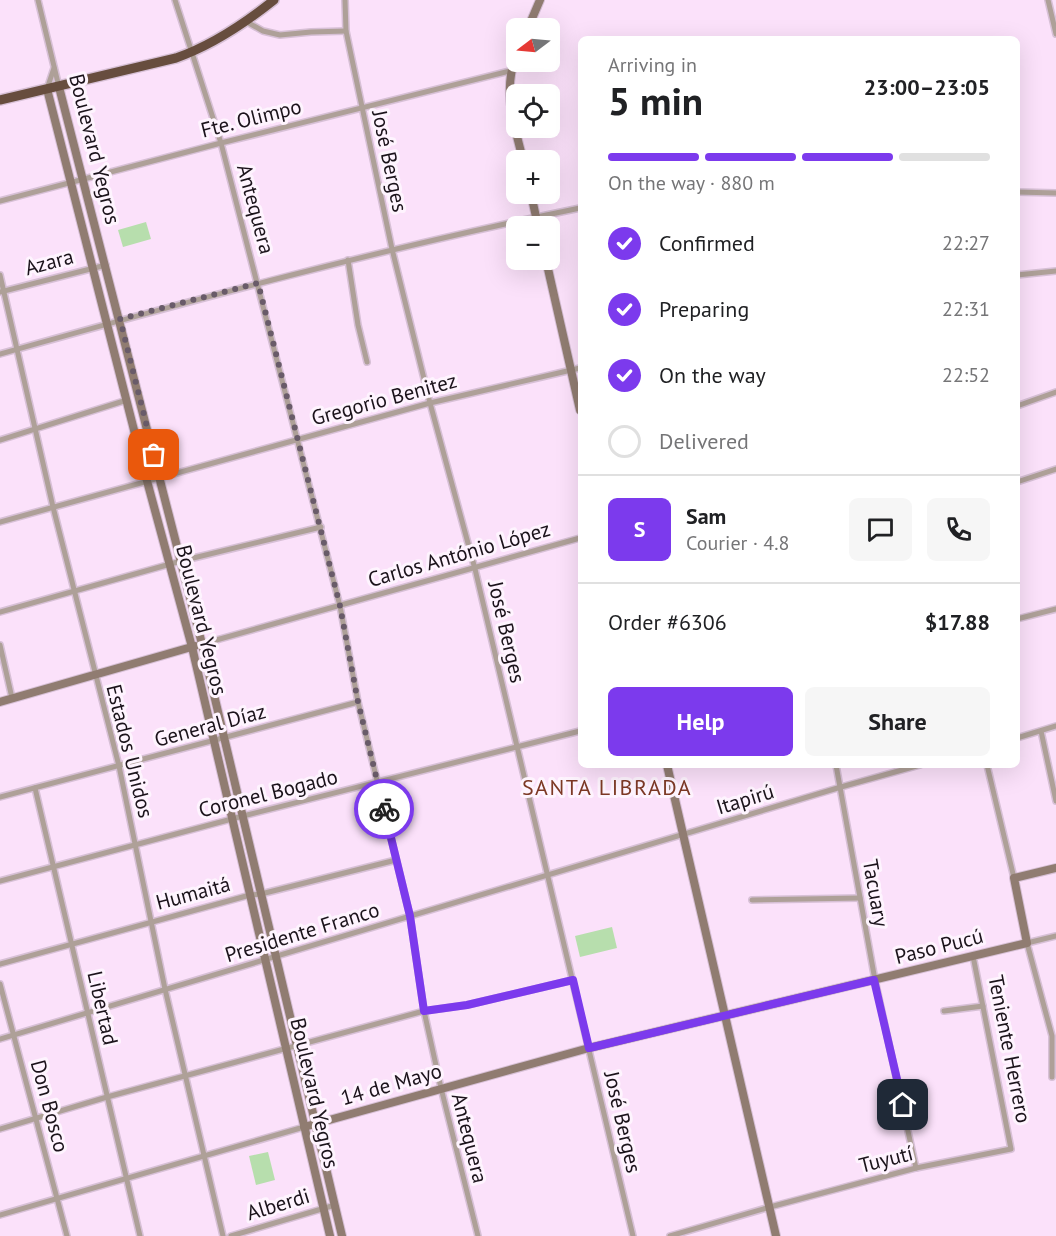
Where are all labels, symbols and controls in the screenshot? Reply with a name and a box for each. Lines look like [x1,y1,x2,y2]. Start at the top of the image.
north arrow [506,18,560,72]
map controls [506,18,560,270]
text: Arriving in [608,52,697,78]
street label: Boulevard Yegros [63,71,127,227]
text: 23:00–23:05 [864,73,990,101]
text: 5 min [608,75,703,126]
button: locate [506,84,560,138]
street label: Fte. Olimpo [198,92,304,144]
street label: José Berges [366,107,414,214]
button: + [506,150,560,204]
street label: Antequera [231,161,281,257]
text: On the way · 880 m [608,170,775,196]
button: − [506,216,560,270]
icon: check [608,227,641,260]
text: Confirmed [659,229,755,257]
text: 22:27 [942,230,990,256]
street label: Azara [22,243,76,281]
icon: check [608,293,641,326]
text: Preparing [659,295,749,323]
text: 22:31 [942,296,990,322]
icon: check [608,359,641,392]
text: On the way [659,361,766,389]
text: 22:52 [942,362,990,388]
street label: Gregorio Benitez [308,367,460,431]
text: Delivered [659,427,749,455]
pin [128,429,179,480]
icon: bag [137,438,170,471]
button: chat [849,498,912,561]
button: phone [927,498,990,561]
text: Sam [686,502,726,530]
street label: Carlos António López [365,515,553,593]
text: S [634,515,645,543]
text: Courier · 4.8 [686,530,789,556]
street label: Boulevard Yegros [170,542,234,698]
street label: José Berges [482,578,532,685]
text: Order #6306 [608,608,727,636]
text: $17.88 [925,608,990,636]
street label: Estados Unidos [100,681,160,821]
button: Help [608,687,793,756]
button: Share [805,687,990,756]
street label: General Díaz [151,697,269,753]
street label: Coronel Bogado [196,763,340,823]
district label: SANTA LIBRADA [522,773,692,801]
street label: Itapirú [713,777,777,821]
courier [354,779,414,839]
icon: bike [368,793,401,826]
street label: Tacuary [857,857,895,929]
street label: Humaitá [153,870,233,916]
street label: Presidente Franco [222,896,382,968]
street label: Paso Pucú [892,922,986,970]
street label: Libertad [81,968,125,1048]
street label: Teniente Herrero [982,973,1038,1125]
street label: Boulevard Yegros [285,1015,345,1171]
street label: Don Bosco [25,1057,75,1155]
street label: 14 de Mayo [337,1057,445,1111]
street label: José Berges [598,1068,648,1175]
pin [877,1079,928,1130]
icon: home [886,1088,919,1121]
street label: Antequera [446,1090,494,1186]
street label: Tuyutí [856,1139,916,1179]
street label: Alberdi [243,1182,313,1226]

